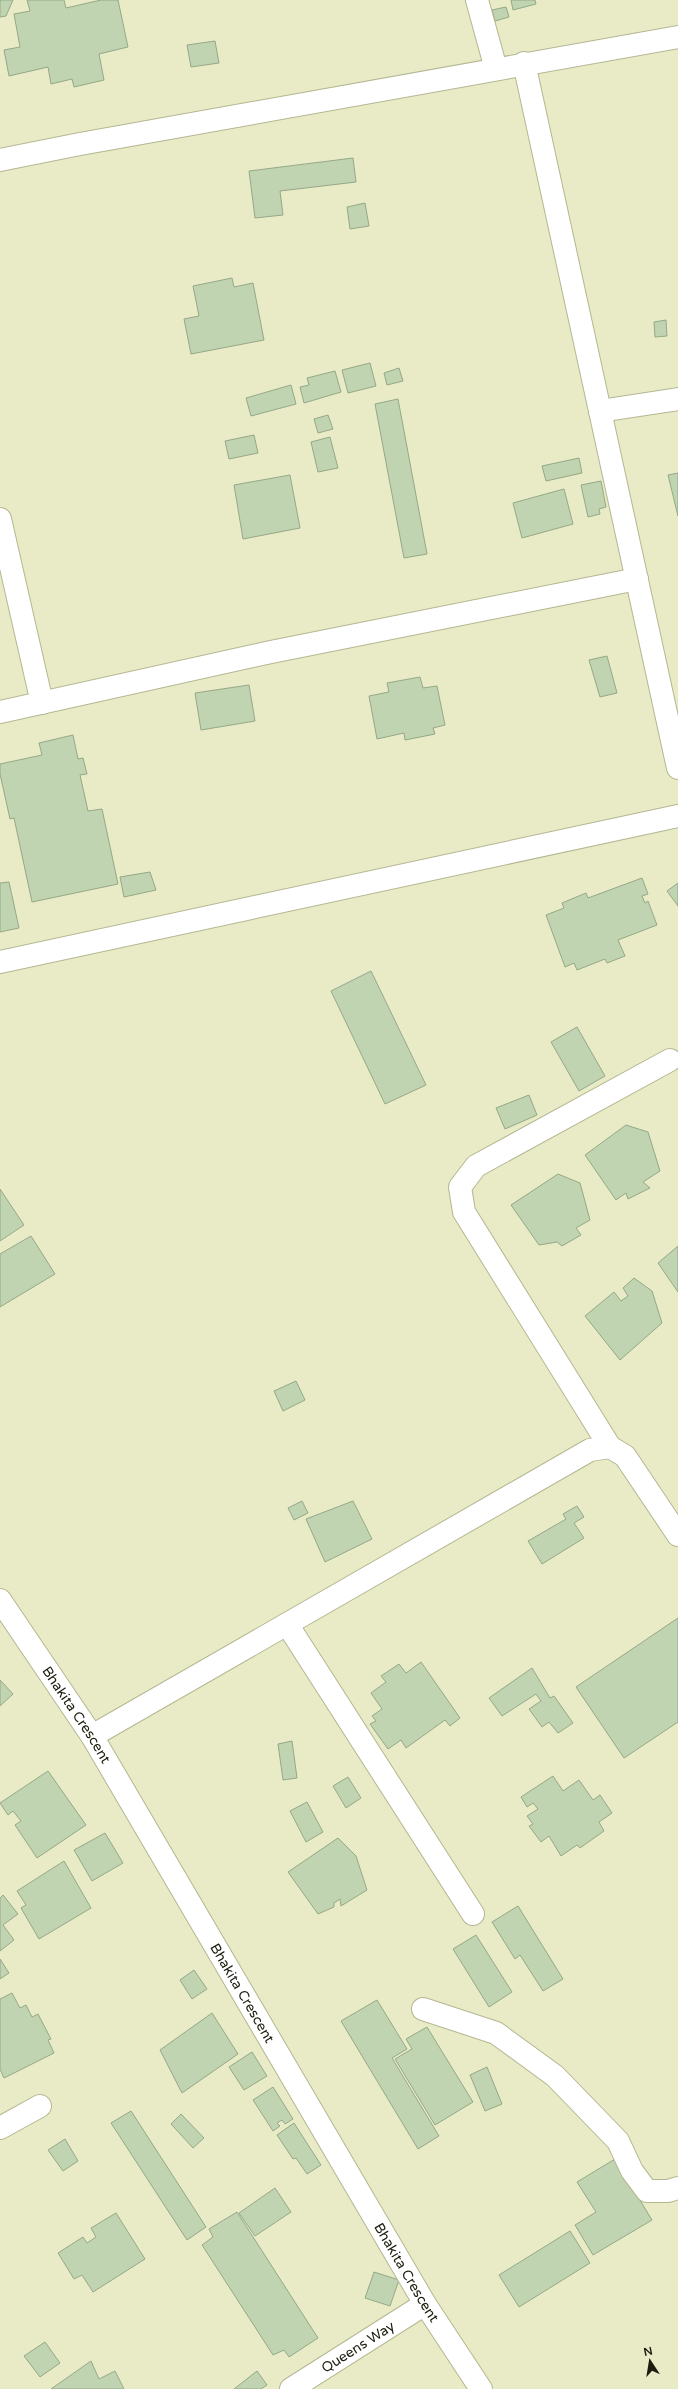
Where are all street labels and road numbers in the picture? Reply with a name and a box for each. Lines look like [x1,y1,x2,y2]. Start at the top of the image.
street label: Bhakita Crescent [39,1663,115,1767]
street label: Bhakita Crescent [207,1940,279,2046]
street label: Bhakita Crescent [371,2220,443,2326]
street label: Queens Way [318,2317,398,2376]

